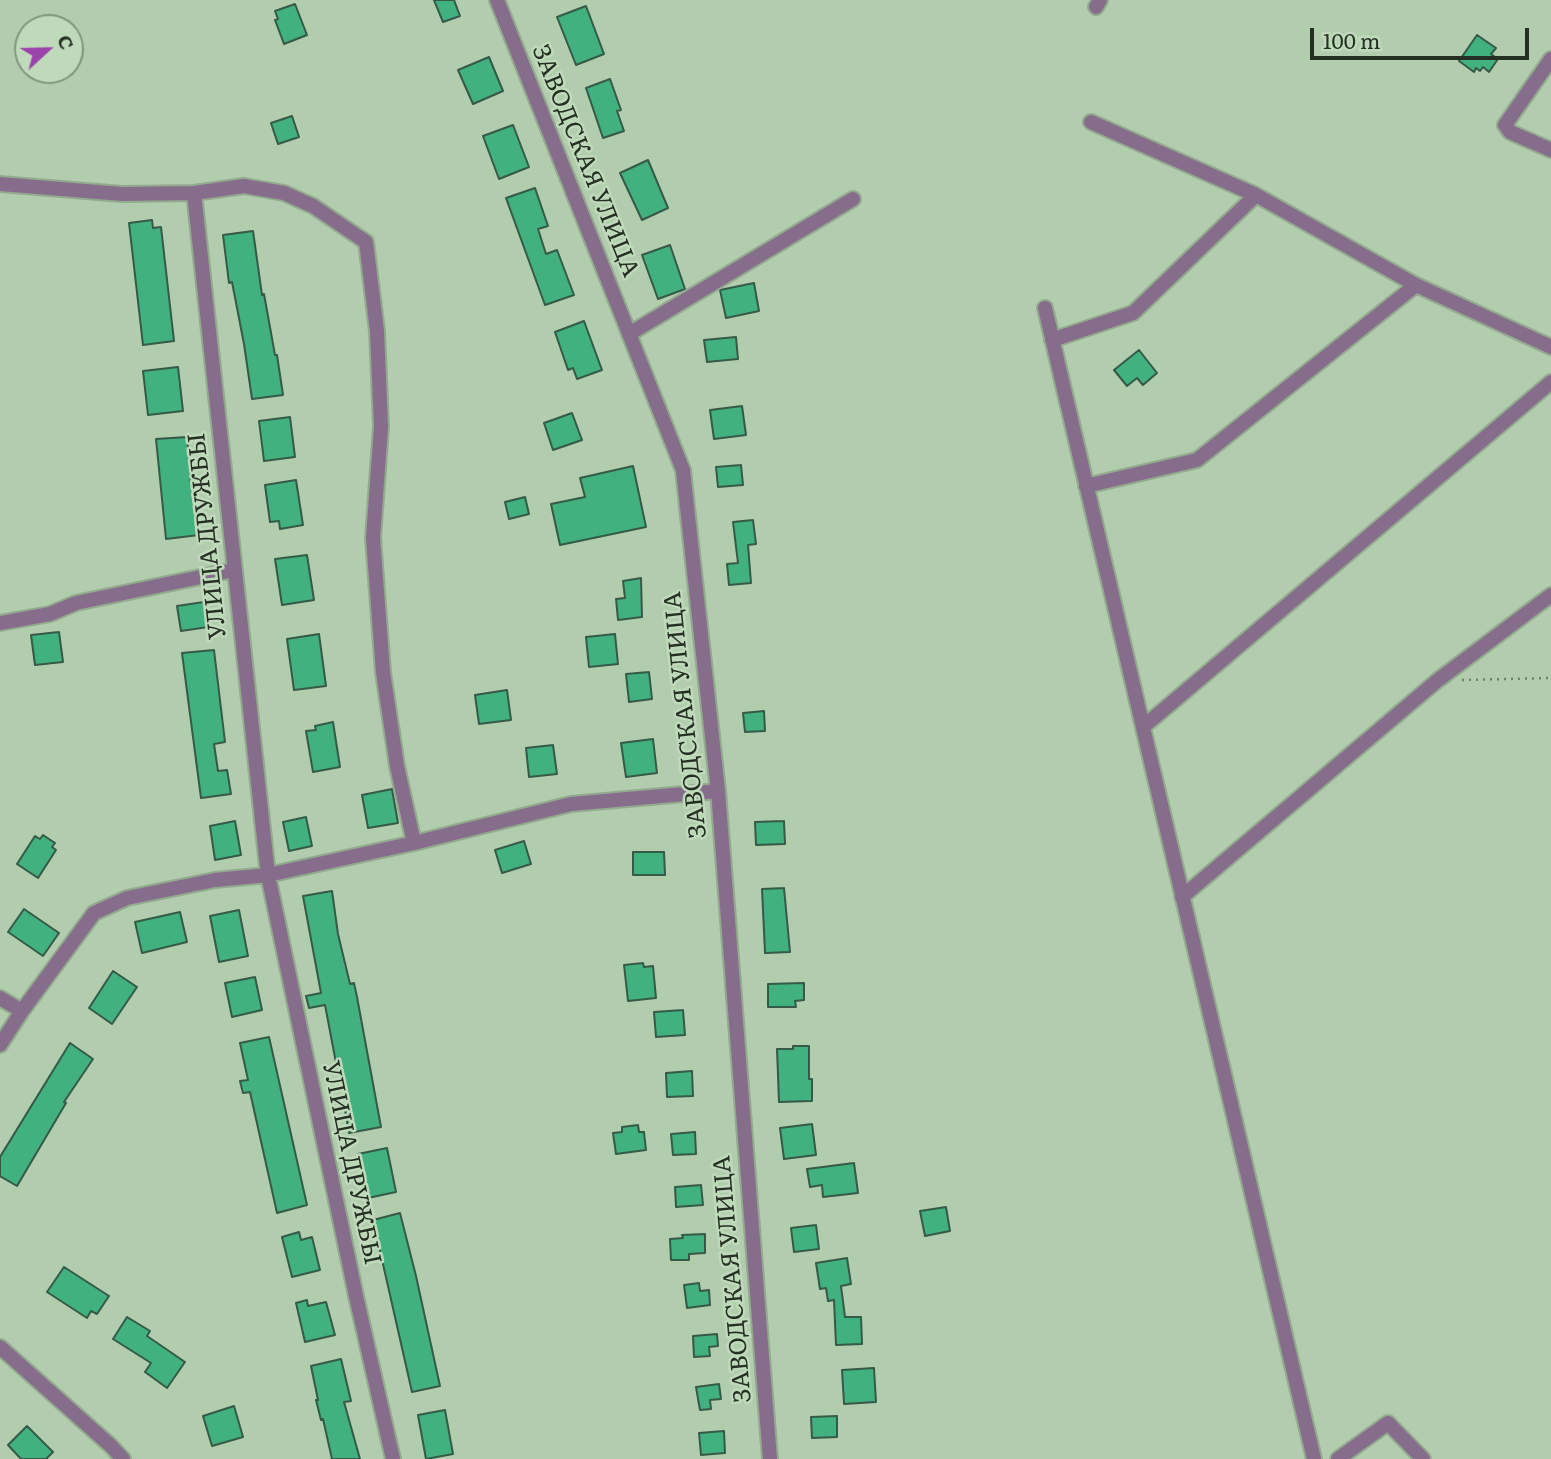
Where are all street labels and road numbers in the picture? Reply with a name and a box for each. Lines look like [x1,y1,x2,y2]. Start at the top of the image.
street label: ЗАВОДСКАЯ УЛИЦА [525,41,645,281]
street label: УЛИЦА ДРУЖБЫ [183,431,233,641]
street label: ЗАВОДСКАЯ УЛИЦА [659,590,713,840]
street label: УЛИЦА ДРУЖБЫ [315,1058,387,1268]
street label: ЗАВОДСКАЯ УЛИЦА [708,1154,758,1404]

